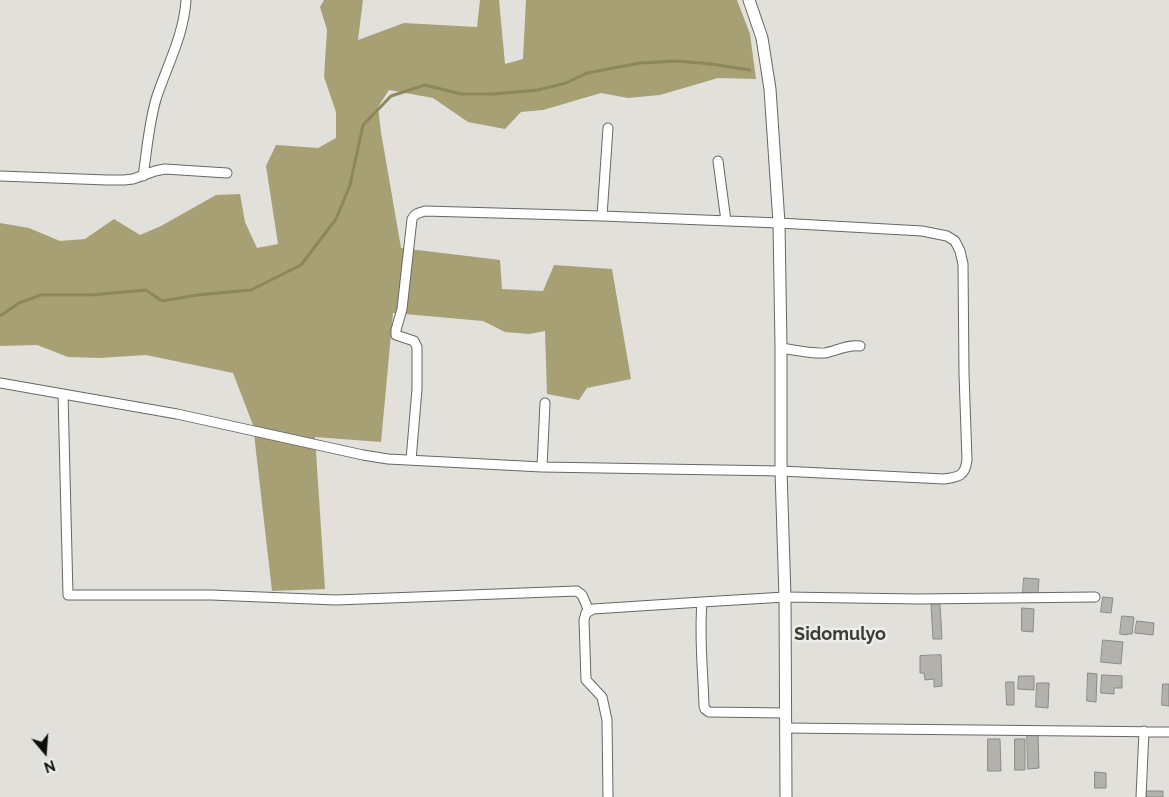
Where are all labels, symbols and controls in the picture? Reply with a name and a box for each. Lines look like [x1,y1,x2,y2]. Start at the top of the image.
district label: Sidomulyo [794,624,886,646]
north arrow [20,727,70,777]
text: N [42,757,57,776]

